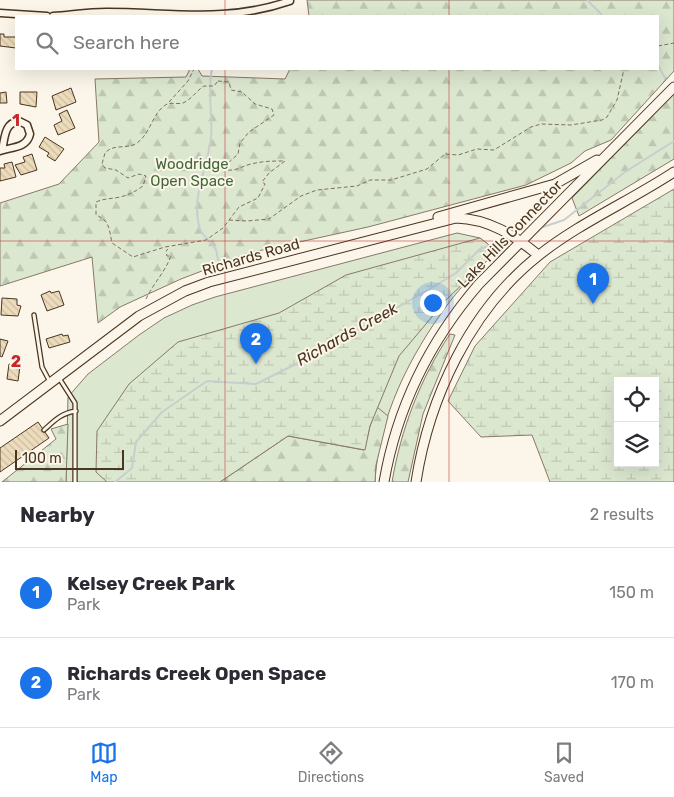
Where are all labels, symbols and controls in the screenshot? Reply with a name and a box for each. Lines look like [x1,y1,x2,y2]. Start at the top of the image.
search box [15,15,659,70]
icon: search [33,29,61,57]
text: Search here [73,31,180,54]
text: 1 [12,111,20,130]
park label: Woodridge Open Space [150,155,234,190]
street label: Lake Hills Connector [454,176,566,292]
street label: Richards Road [200,234,302,280]
pin: 1 [577,263,609,304]
your location [420,290,446,316]
water label: Richards Creek [293,298,402,370]
pin: 2 [240,323,272,364]
text: 2 [11,352,21,371]
map controls [614,377,659,467]
button: locate [614,377,659,422]
button: layers [614,422,659,467]
scale bar [15,447,124,470]
text: 100 m [22,450,62,467]
text: Nearby [20,502,95,527]
text: 2 results [590,505,654,524]
text: Kelsey Creek Park [67,572,235,595]
text: 1 [32,583,40,602]
text: 150 m [609,583,654,602]
text: Park [67,595,100,614]
text: Richards Creek Open Space [67,662,326,685]
text: 2 [31,673,41,692]
text: 170 m [611,673,654,692]
text: Park [67,685,100,704]
tab: Map [90,739,118,786]
tab: Directions [298,739,364,786]
tab: Saved [544,739,584,786]

